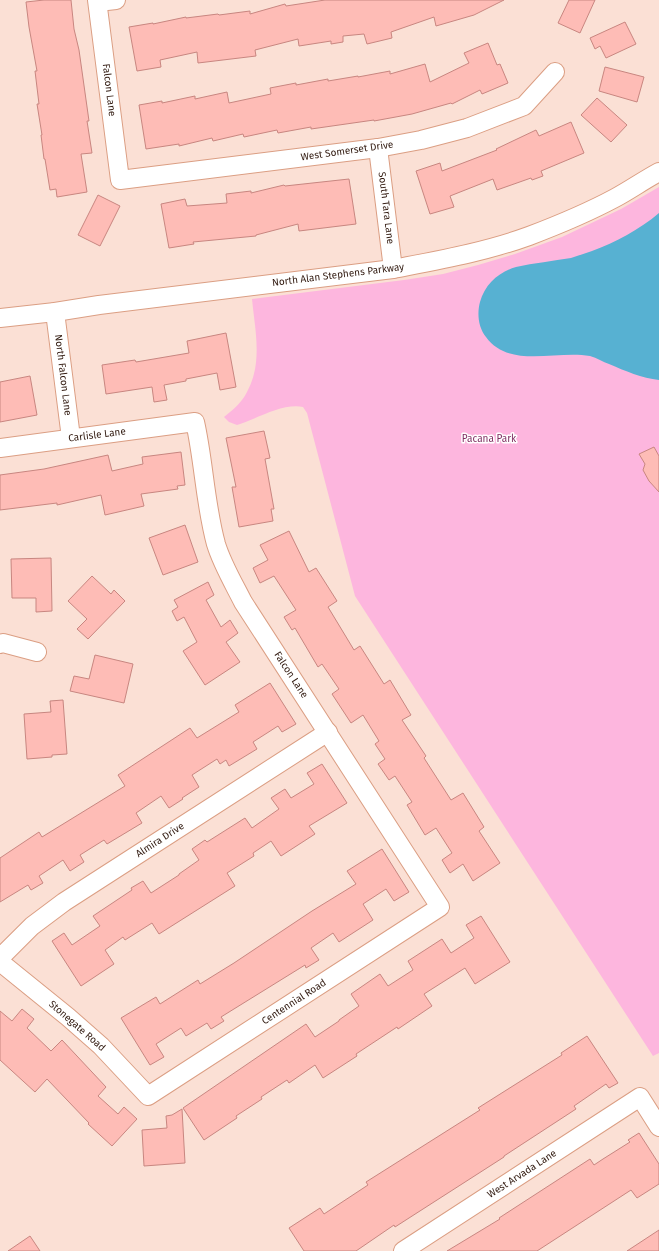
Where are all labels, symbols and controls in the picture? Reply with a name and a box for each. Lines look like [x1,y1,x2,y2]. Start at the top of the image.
street label: Falcon Lane [100,63,118,117]
street label: West Somerset Drive [300,139,394,163]
street label: South Tara Lane [376,171,396,245]
street label: North Alan Stephens Parkway [271,261,405,289]
street label: North Falcon Lane [52,334,74,416]
street label: Carlisle Lane [68,426,126,444]
park label: Pacana Park [462,433,517,445]
street label: Falcon Lane [272,649,310,701]
street label: Almira Drive [134,820,186,860]
street label: Centennial Road [260,977,328,1027]
street label: Stonegate Road [46,998,108,1054]
street label: West Arvada Lane [485,1147,559,1201]

